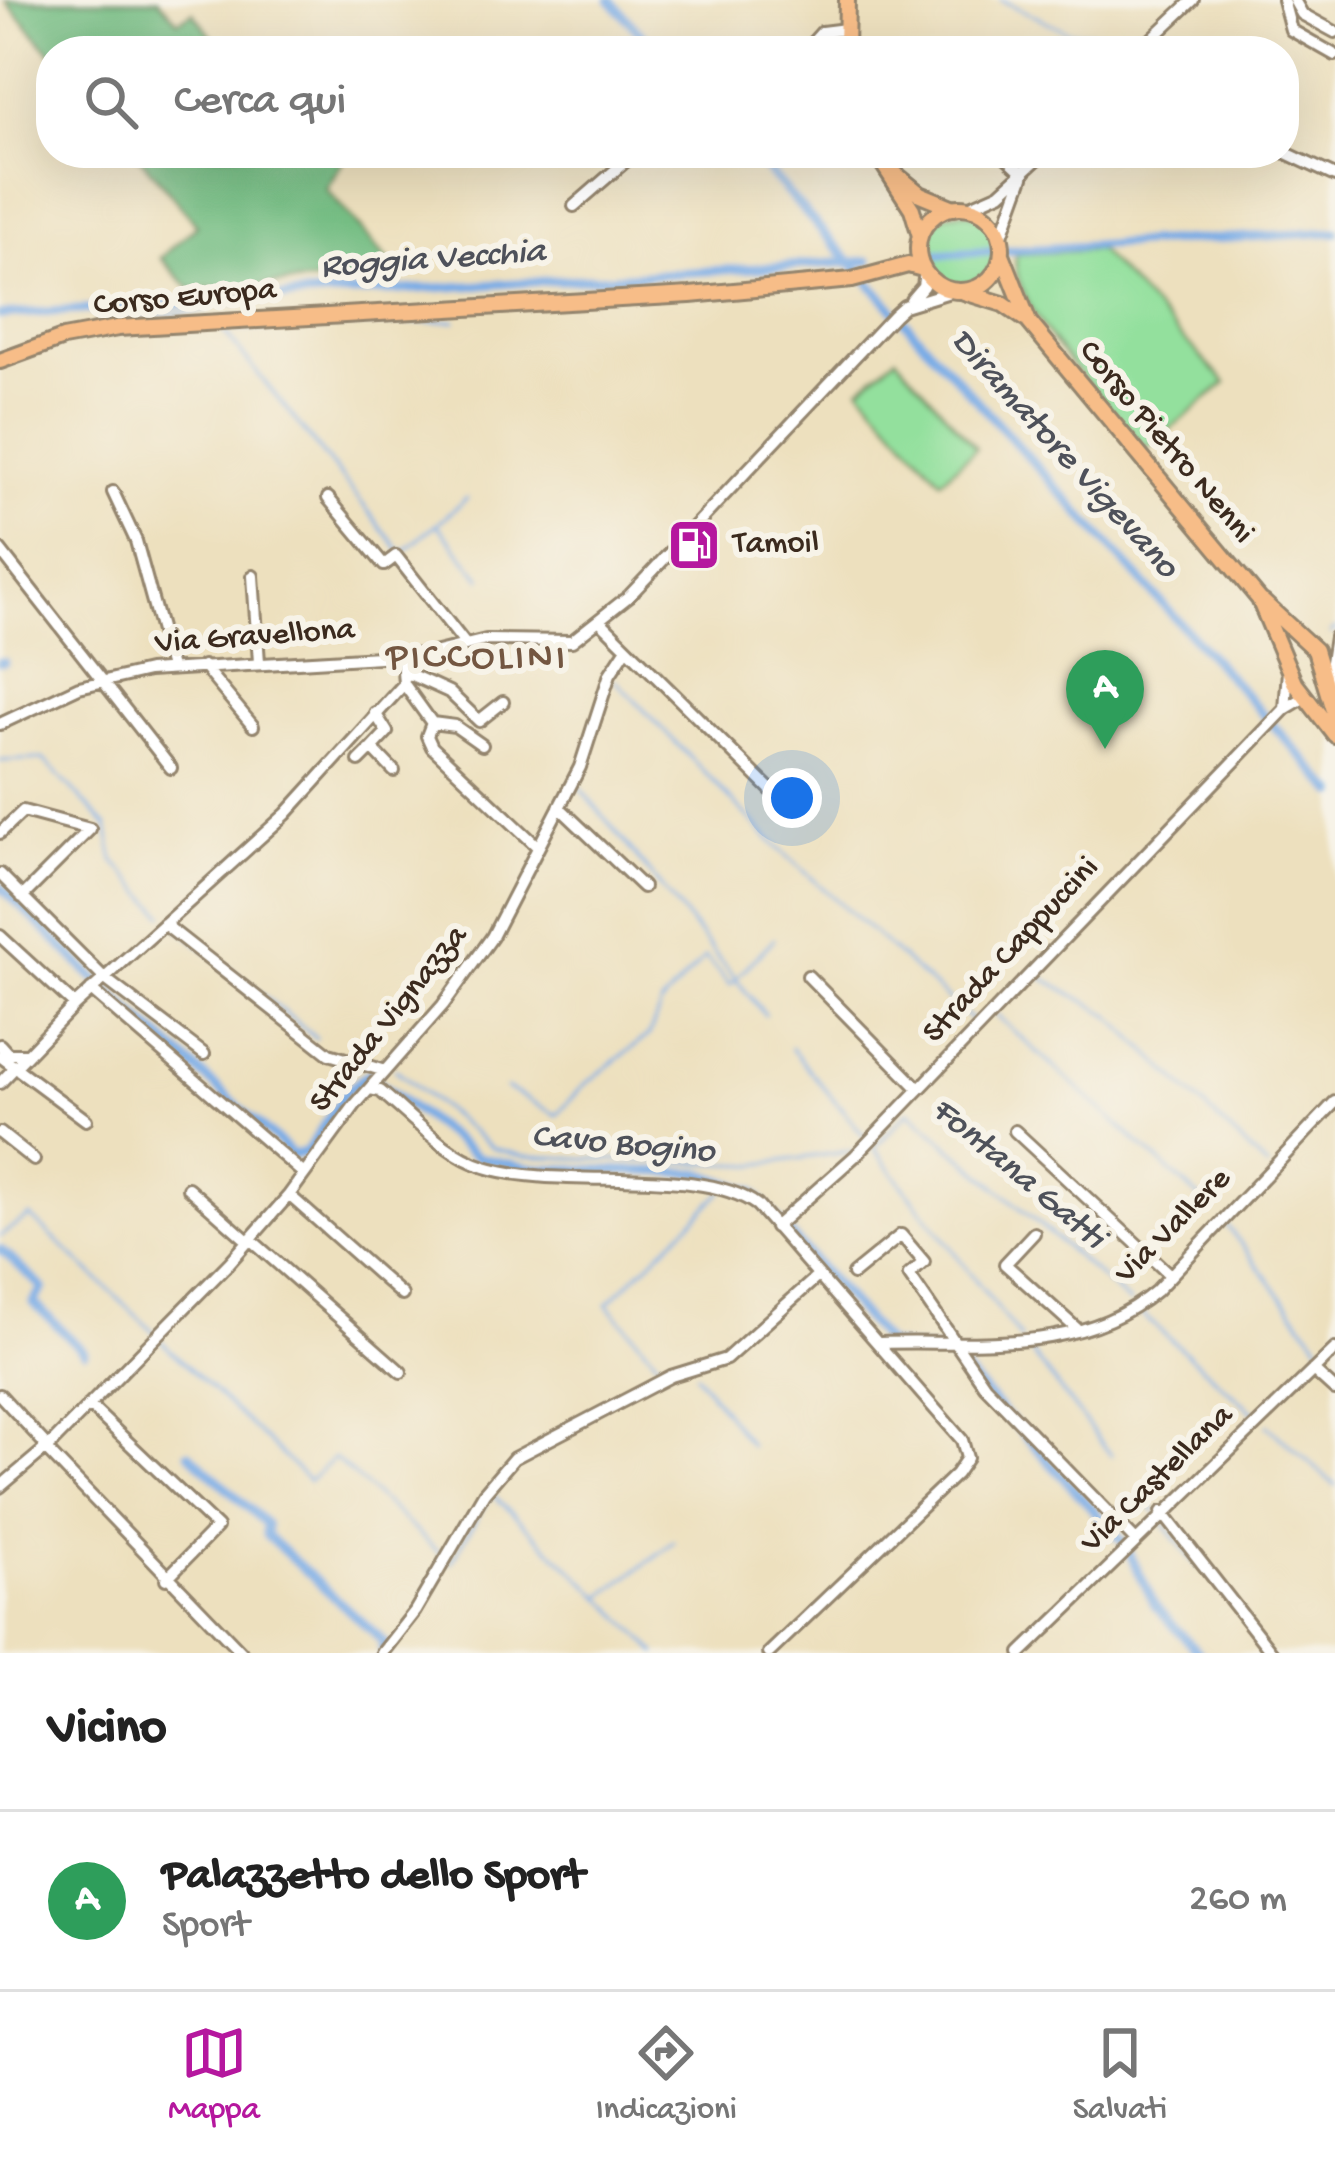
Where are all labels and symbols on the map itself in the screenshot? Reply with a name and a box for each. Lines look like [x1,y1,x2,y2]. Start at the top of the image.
water label: Roggia Vecchia [319,232,549,290]
street label: Corso Europa [92,272,280,326]
water label: Diramatore Vigevano [940,321,1187,590]
street label: Corso Pietro Nenni [1069,334,1261,552]
fuel station icon: Tamoil [666,517,722,573]
place label: Tamoil [731,526,819,564]
street label: Via Gravellona [153,612,358,664]
district label: PICCOLINI [384,637,568,683]
pin: A [1066,650,1144,749]
your location [762,768,822,828]
street label: Strada Cappuccini [916,850,1108,1052]
street label: Strada Vignazza [303,917,478,1121]
water label: Fontana Gatti [921,1090,1116,1263]
water label: Cavo Bogino [530,1117,718,1176]
street label: Via Vallere [1107,1160,1241,1294]
street label: Via Castellana [1073,1397,1243,1563]

